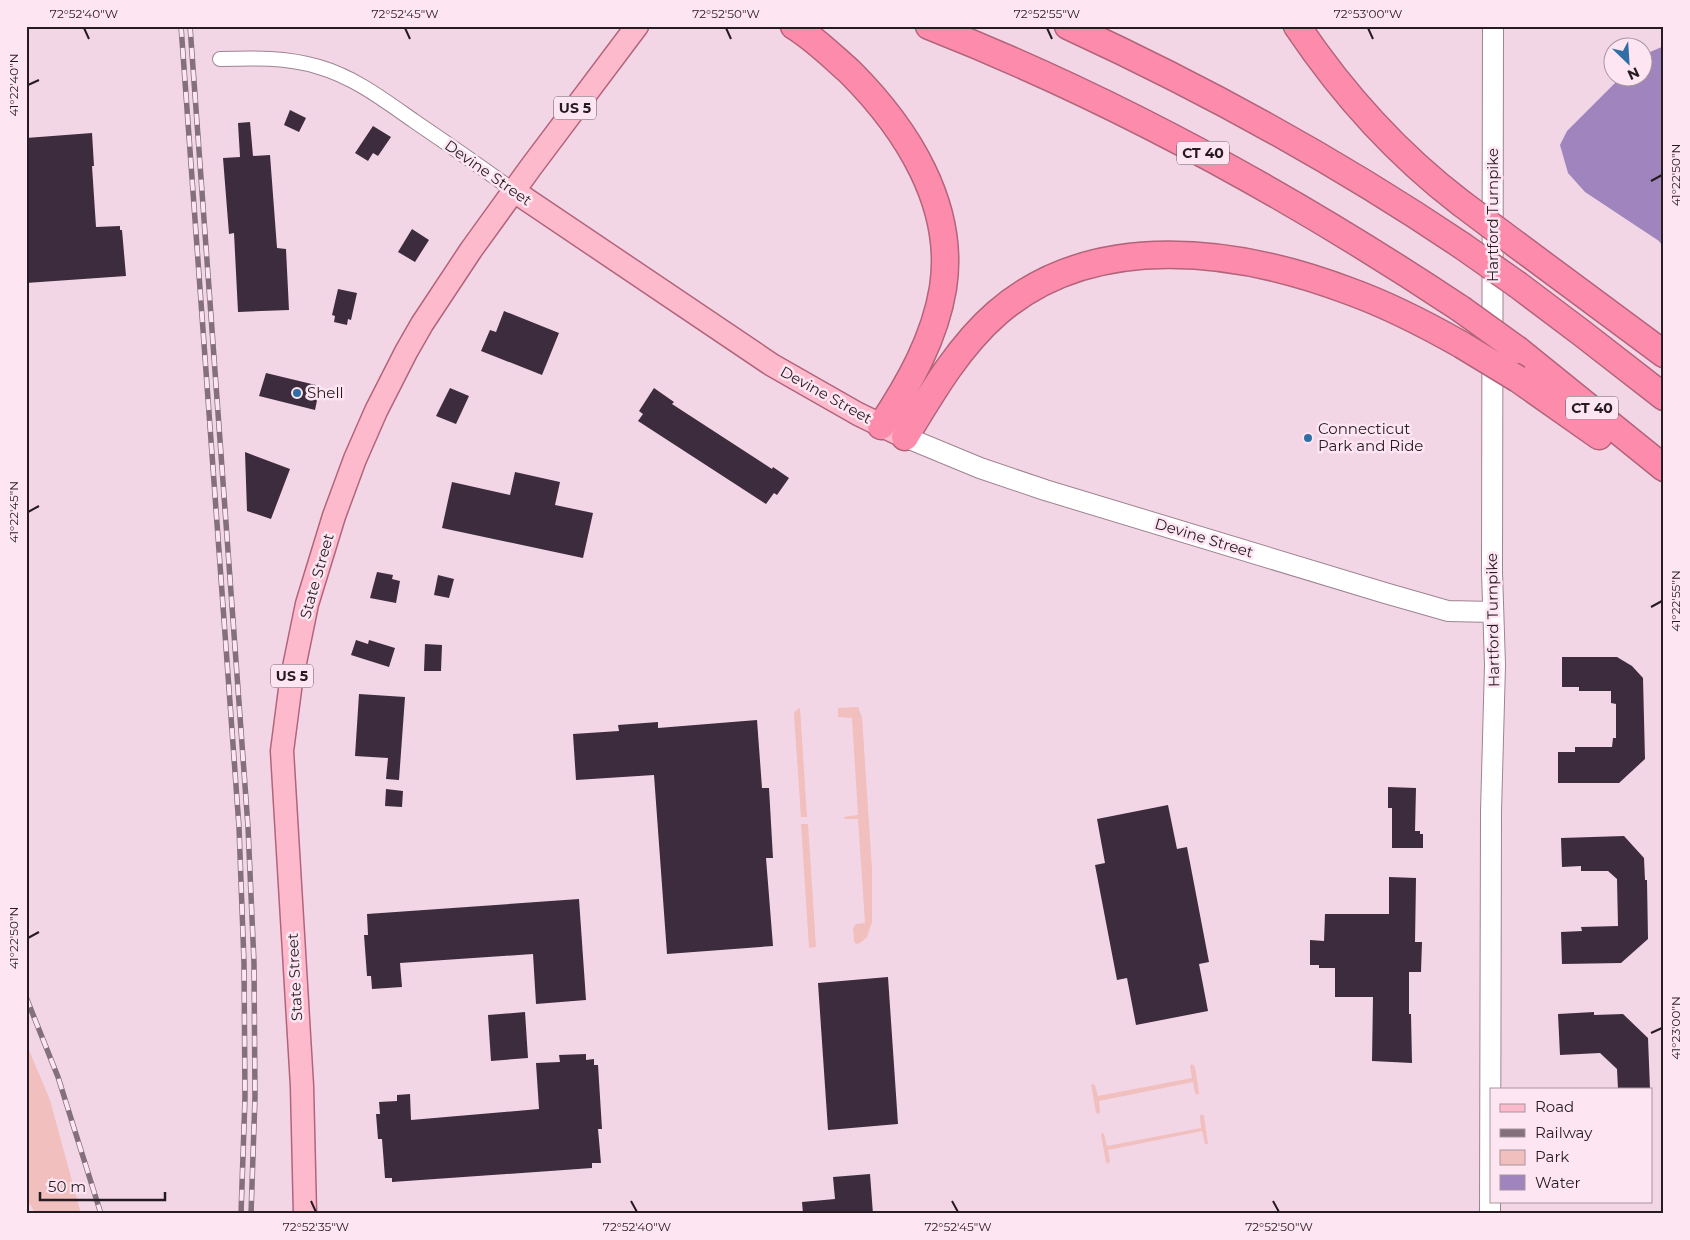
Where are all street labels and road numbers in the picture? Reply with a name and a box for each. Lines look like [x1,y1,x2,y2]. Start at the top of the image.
road number: US 5 [554,96,596,120]
street label: Devine Street [441,136,535,210]
road number: CT 40 [1177,142,1229,164]
street label: Hartford Turnpike [1483,148,1502,282]
street label: Devine Street [777,362,875,428]
road number: CT 40 [1566,396,1618,419]
street label: Devine Street [1153,514,1256,562]
street label: State Street [295,531,338,621]
street label: Hartford Turnpike [1482,553,1503,687]
road number: US 5 [271,664,313,688]
street label: State Street [283,933,306,1021]

